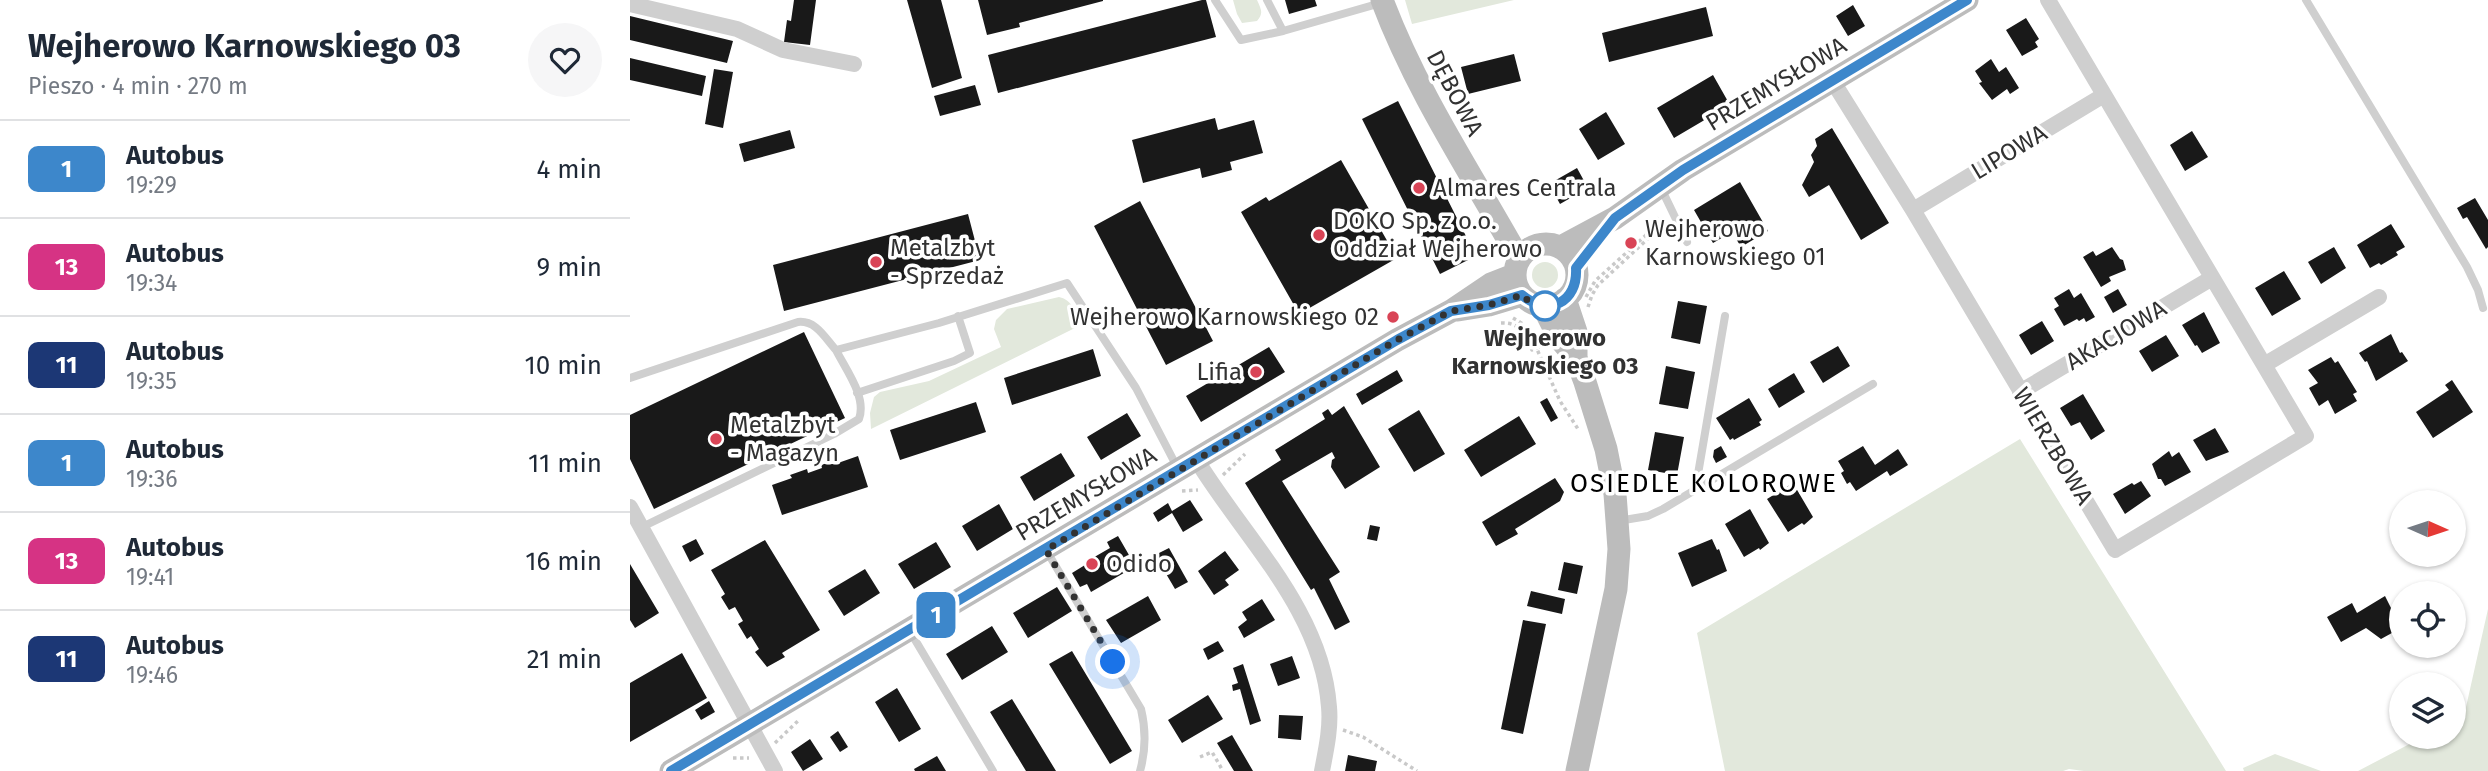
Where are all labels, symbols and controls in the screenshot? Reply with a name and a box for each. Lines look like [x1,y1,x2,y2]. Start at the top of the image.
button: heart [528,23,602,97]
text: Wejherowo Karnowskiego 03 [28,26,461,66]
street label: PRZEMYSŁOWA [1701,31,1852,137]
street label: DĘBOWA [1421,45,1489,141]
text: Pieszo · 4 min · 270 m [28,72,248,100]
street label: LIPOWA [1966,118,2052,185]
text: Autobus [126,140,224,171]
text: 4 min [536,154,602,185]
text: 1 [61,155,72,183]
text: 19:29 [126,171,177,199]
place label: Almares Centrala [1433,174,1617,202]
marker: Almares Centrala [1411,180,1427,196]
place label: DOKO Sp. z o.o. Oddział Wejherowo [1333,207,1543,263]
place label: Wejherowo Karnowskiego 01 [1645,215,1826,271]
marker: DOKO Sp. z o.o. Oddział Wejherowo [1311,227,1327,243]
place label: Metalzbyt - Sprzedaż [890,234,1004,290]
marker: Wejherowo Karnowskiego 01 [1623,235,1639,251]
text: Autobus [126,238,224,269]
text: 9 min [537,252,602,283]
text: 13 [55,253,78,281]
marker: Metalzbyt - Sprzedaż [868,254,884,270]
text: 19:34 [126,269,177,297]
marker: Wejherowo Karnowskiego 03 [1530,291,1560,321]
street label: AKACJOWA [2061,294,2171,376]
place label: Wejherowo Karnowskiego 02 [1070,303,1379,331]
marker: Wejherowo Karnowskiego 02 [1385,309,1401,325]
place label: Wejherowo Karnowskiego 03 [1451,324,1639,380]
text: Autobus [126,336,224,367]
text: 10 min [524,350,602,381]
text: 11 [56,351,77,379]
place label: Lifia [1196,358,1242,386]
marker: Lifia [1248,364,1264,380]
text: 19:35 [126,367,177,395]
street label: WIERZBOWA [2007,382,2099,510]
place label: Metalzbyt - Magazyn [730,411,839,467]
marker: Metalzbyt - Magazyn [708,431,724,447]
text: Autobus [126,434,224,465]
street label: PRZEMYSŁOWA [1011,441,1162,547]
text: 11 min [528,448,602,479]
text: 1 [61,449,72,477]
text: 19:36 [126,465,178,493]
district label: OSIEDLE KOLOROWE [1570,468,1838,499]
north arrow [2389,490,2466,567]
map controls [2389,490,2466,749]
text: Autobus [126,532,224,563]
text: 16 min [525,546,602,577]
text: 13 [55,547,78,575]
place label: Odido [1106,550,1172,578]
marker: Odido [1084,556,1100,572]
text: 19:41 [126,563,174,591]
button: locate [2389,581,2466,658]
line badge: 1 [913,592,959,638]
text: 1 [930,601,942,629]
text: Autobus [126,630,224,661]
text: 21 min [527,644,602,675]
your location [1095,644,1130,679]
text: 11 [56,645,77,673]
text: 19:46 [126,661,178,689]
button: layers [2389,672,2466,749]

